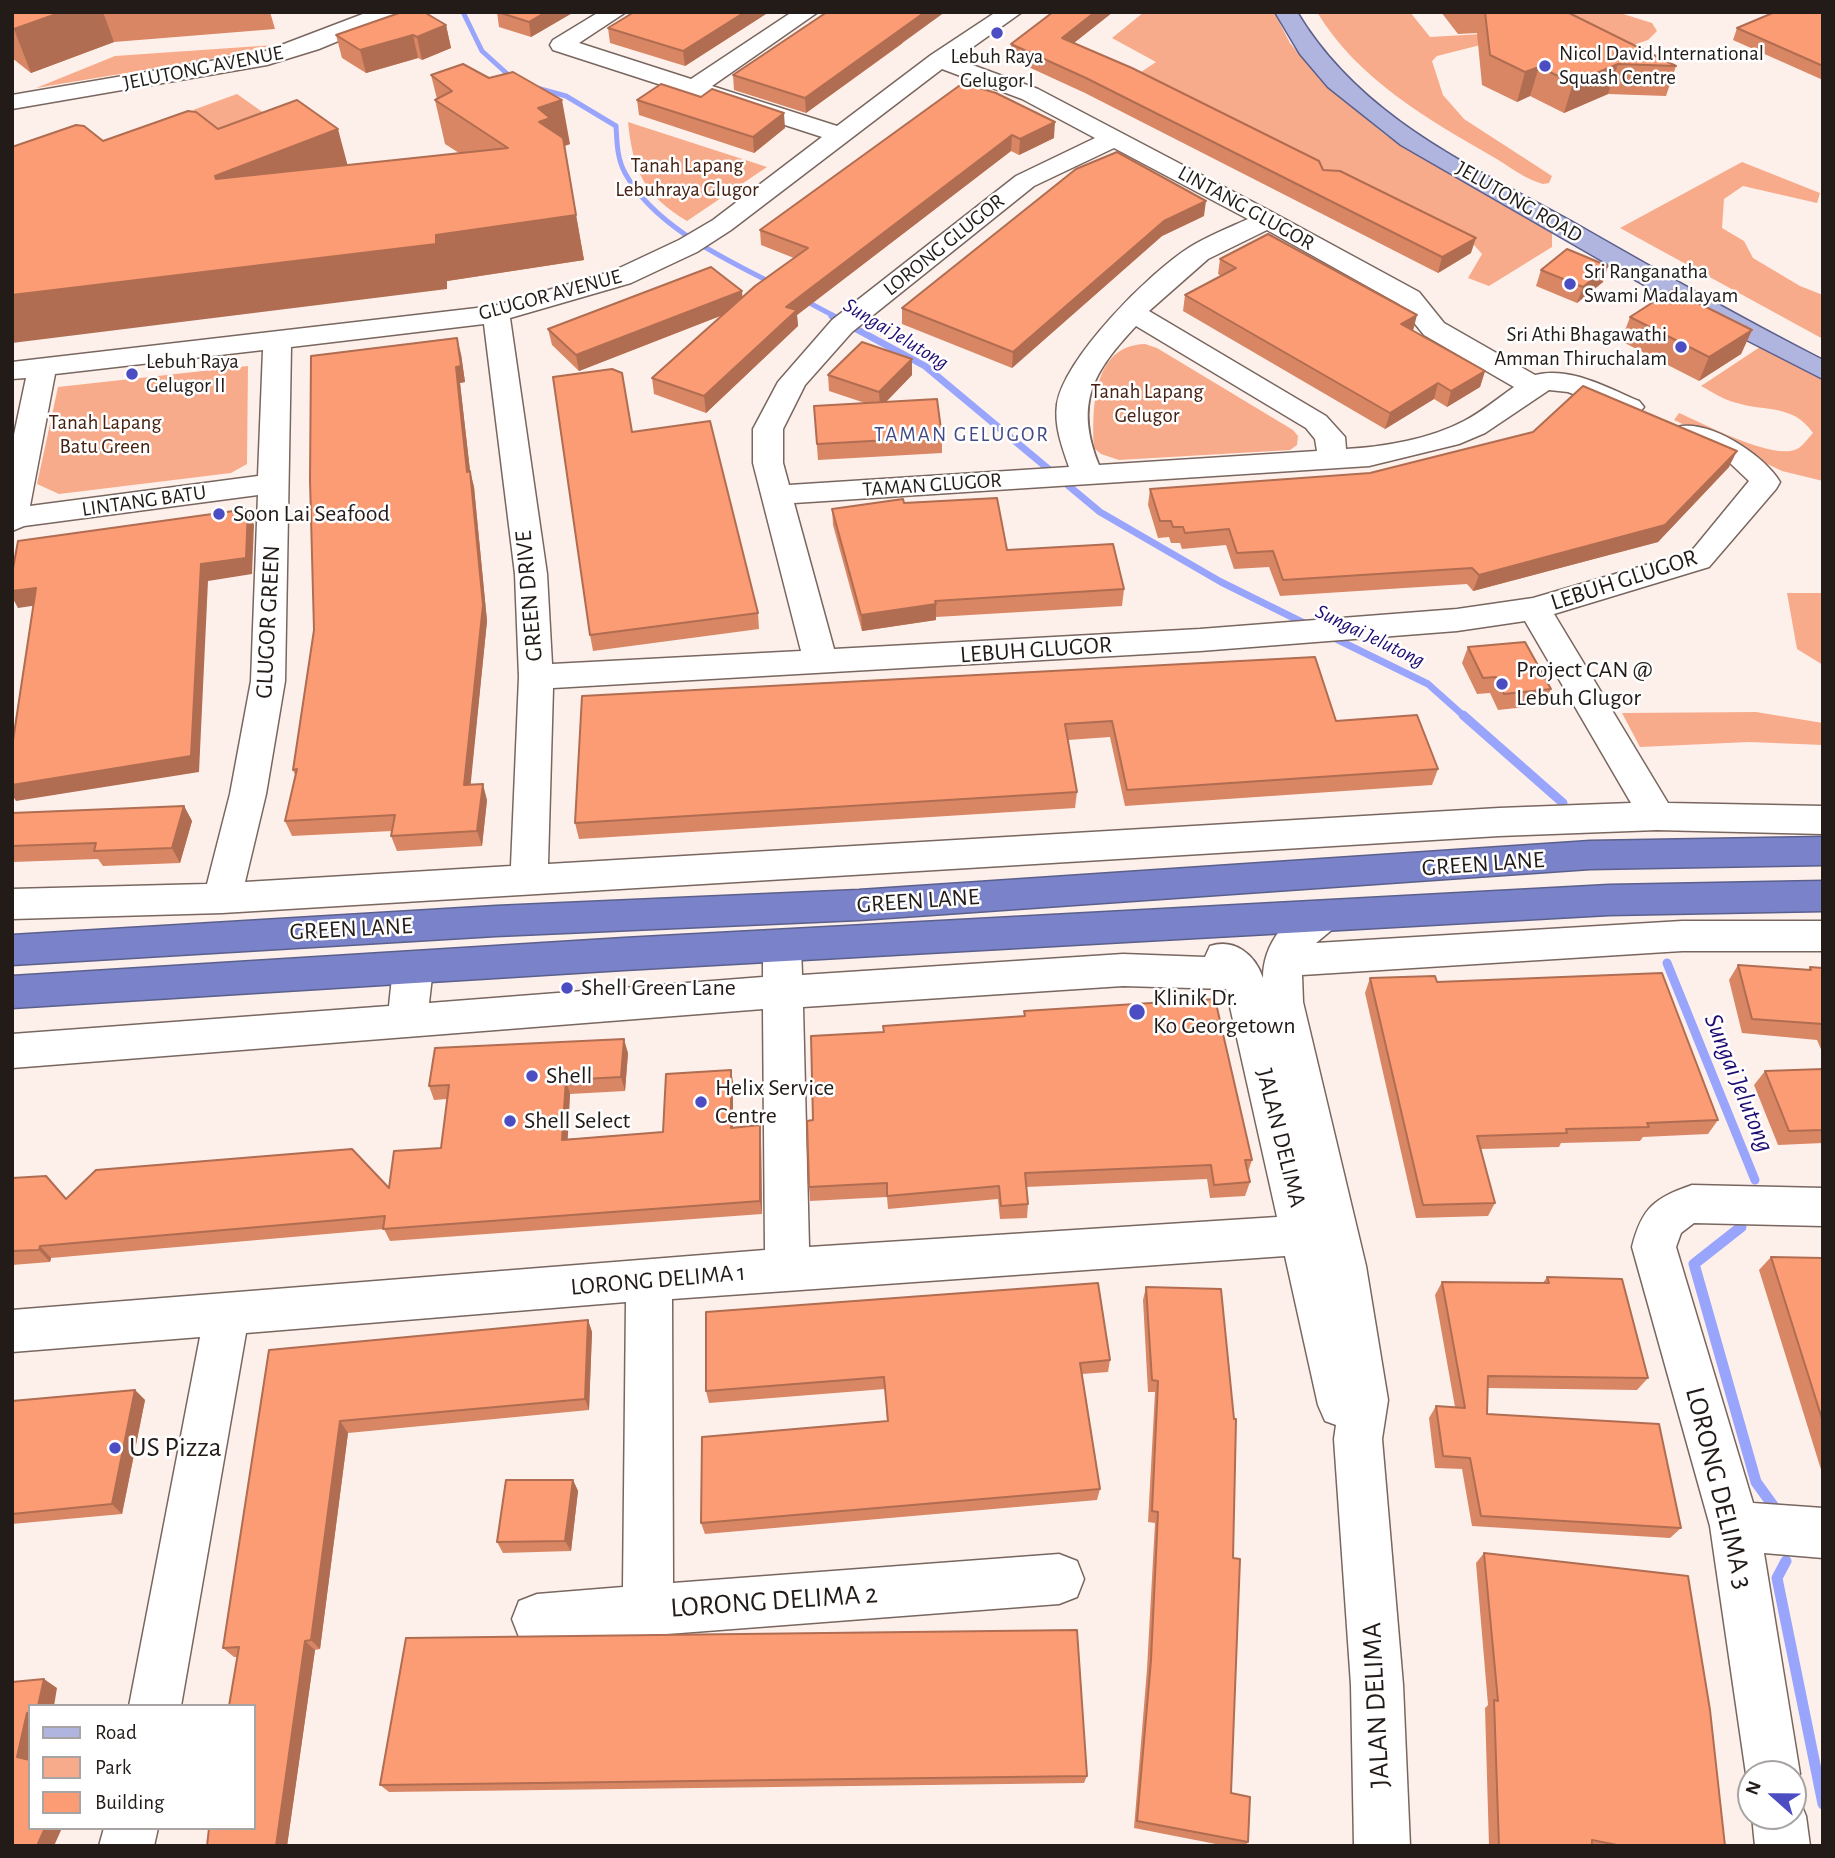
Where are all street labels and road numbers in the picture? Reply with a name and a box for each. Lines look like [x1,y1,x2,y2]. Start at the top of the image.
street label: JELUTONG AVENUE [121,40,285,96]
street label: JELUTONG ROAD [1451,156,1587,248]
street label: LINTANG GLUGOR [1173,160,1319,256]
street label: LORONG GLUGOR [878,189,1010,301]
street label: GLUGOR AVENUE [476,264,624,326]
street label: TAMAN GLUGOR [861,468,1003,502]
street label: LINTANG BATU [80,480,208,522]
street label: GREEN DRIVE [509,529,549,663]
street label: LEBUH GLUGOR [1547,543,1701,617]
street label: GLUGOR GREEN [250,545,286,699]
street label: LEBUH GLUGOR [959,630,1113,670]
street label: GREEN LANE [1421,845,1545,883]
street label: GREEN LANE [856,882,980,920]
street label: GREEN LANE [289,911,413,947]
street label: JALAN DELIMA [1250,1066,1312,1210]
street label: LORONG DELIMA 1 [569,1258,747,1302]
street label: LORONG DELIMA 3 [1678,1384,1760,1592]
street label: LORONG DELIMA 2 [669,1577,879,1625]
street label: JALAN DELIMA [1355,1622,1397,1788]

